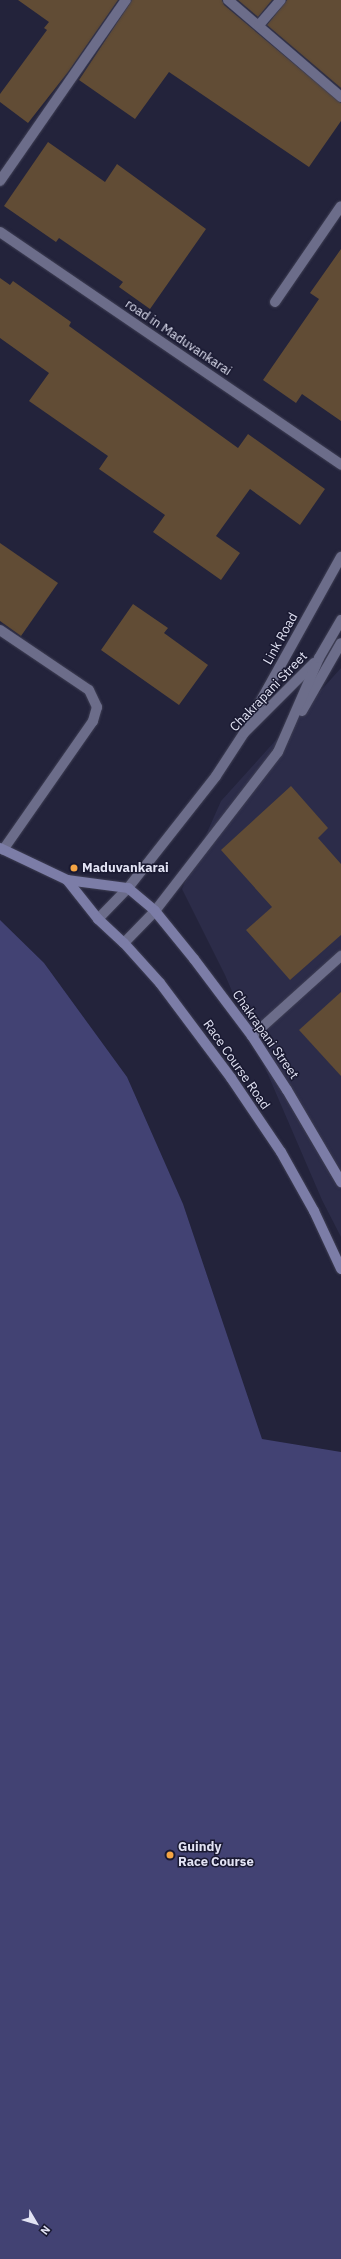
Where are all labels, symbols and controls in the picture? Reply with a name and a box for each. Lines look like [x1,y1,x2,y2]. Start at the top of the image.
street label: road in Maduvankarai [122,297,234,379]
street label: Link Road [260,610,302,668]
street label: Chakrapani Street [227,649,311,735]
place label: Maduvankarai [82,860,169,876]
marker: Maduvankarai [69,863,79,873]
street label: Chakrapani Street [229,988,301,1082]
street label: Race Course Road [199,1017,273,1113]
place label: Guindy Race Course [178,1840,254,1871]
marker: Guindy Race Course [165,1850,175,1860]
north arrow [16,2203,56,2243]
text: N [37,2223,53,2238]

